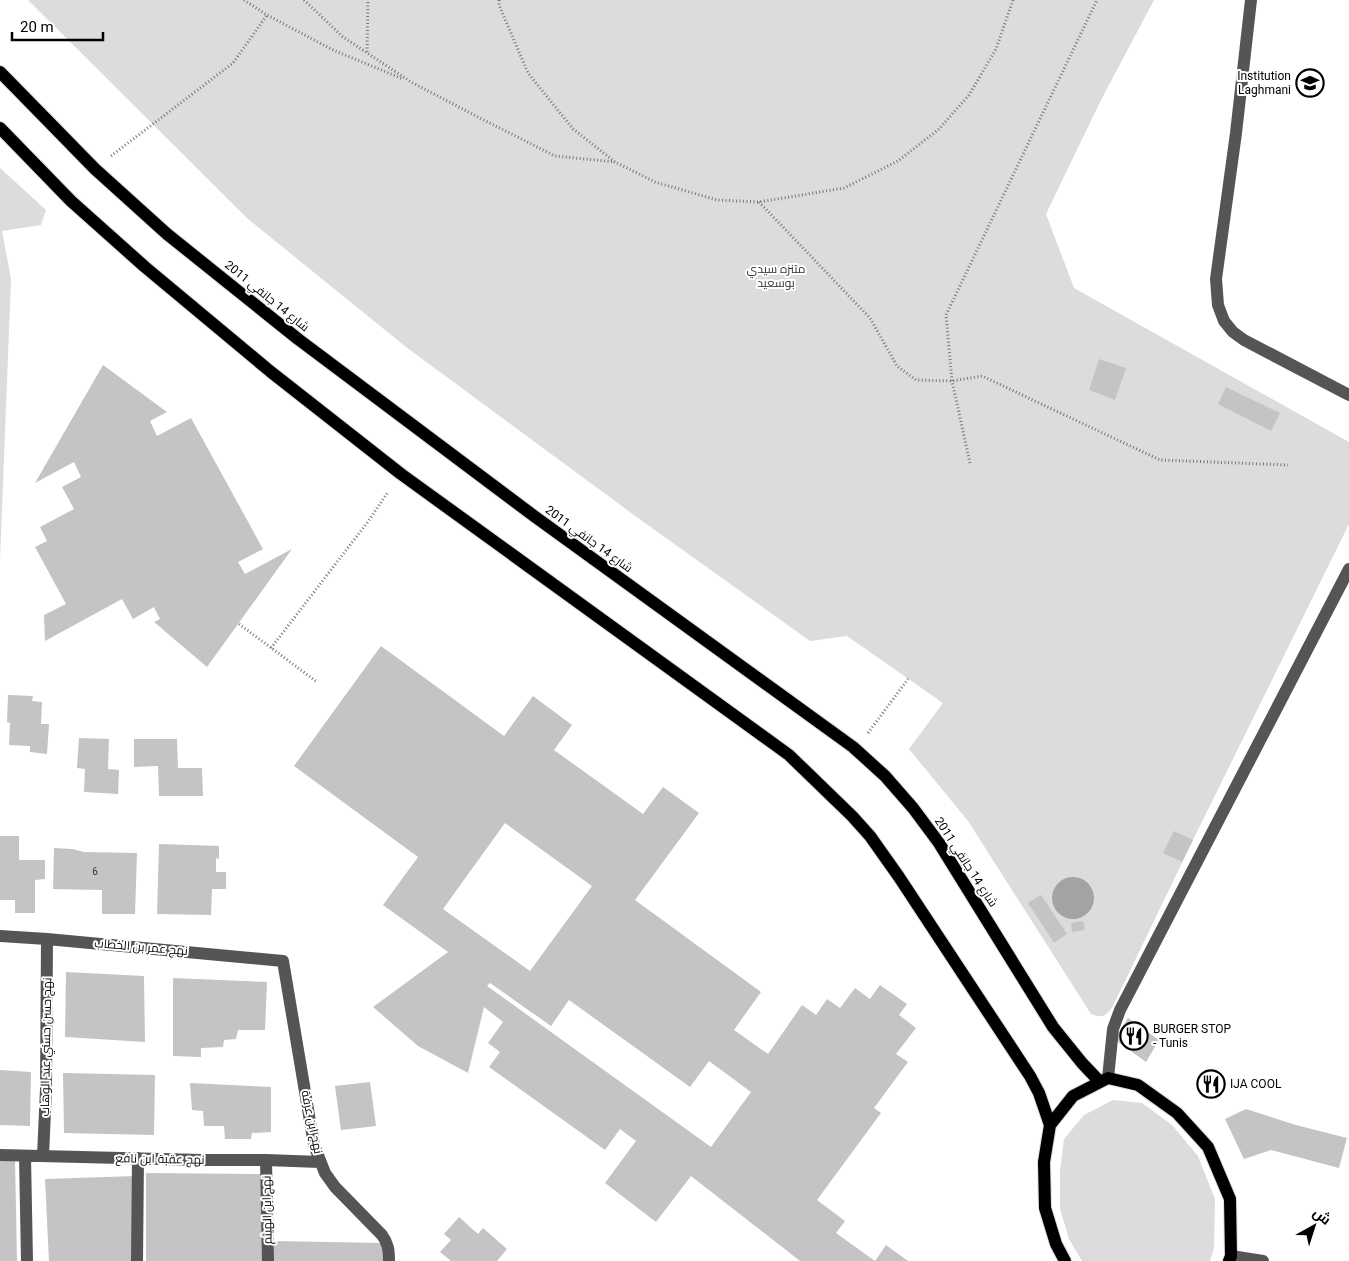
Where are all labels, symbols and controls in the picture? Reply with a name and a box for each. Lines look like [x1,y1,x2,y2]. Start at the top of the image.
scale bar [12,10,104,42]
text: 20 m [20,18,54,36]
school or university icon: Institution Laghmani [1295,68,1325,98]
place label: Institution Laghmani [1237,69,1291,97]
street label: شارع 14 جانفي 2011 [220,258,312,337]
park label: متنزه سيدي بوسعيد [747,262,805,290]
street label: شارع 14 جانفي 2011 [541,503,635,578]
street label: شارع 14 جانفي 2011 [929,814,1000,911]
house number: 6 [92,866,98,877]
street label: نهج عمر بن الخطاب [94,936,188,959]
street label: نهج حسن حسني عبد الوهاب [38,977,57,1117]
restaurant icon: BURGER STOP - Tunis [1119,1021,1149,1051]
place label: BURGER STOP - Tunis [1153,1022,1231,1050]
restaurant icon: IJA COOL [1196,1069,1226,1099]
place label: IJA COOL [1230,1077,1282,1091]
street label: نهج ابن عرفة [297,1089,326,1155]
street label: نهج عقبة ابن نافع [115,1151,205,1168]
street label: نهج ابن الهيثم [259,1175,276,1245]
north arrow [1289,1201,1339,1251]
text: ش [1310,1204,1334,1229]

